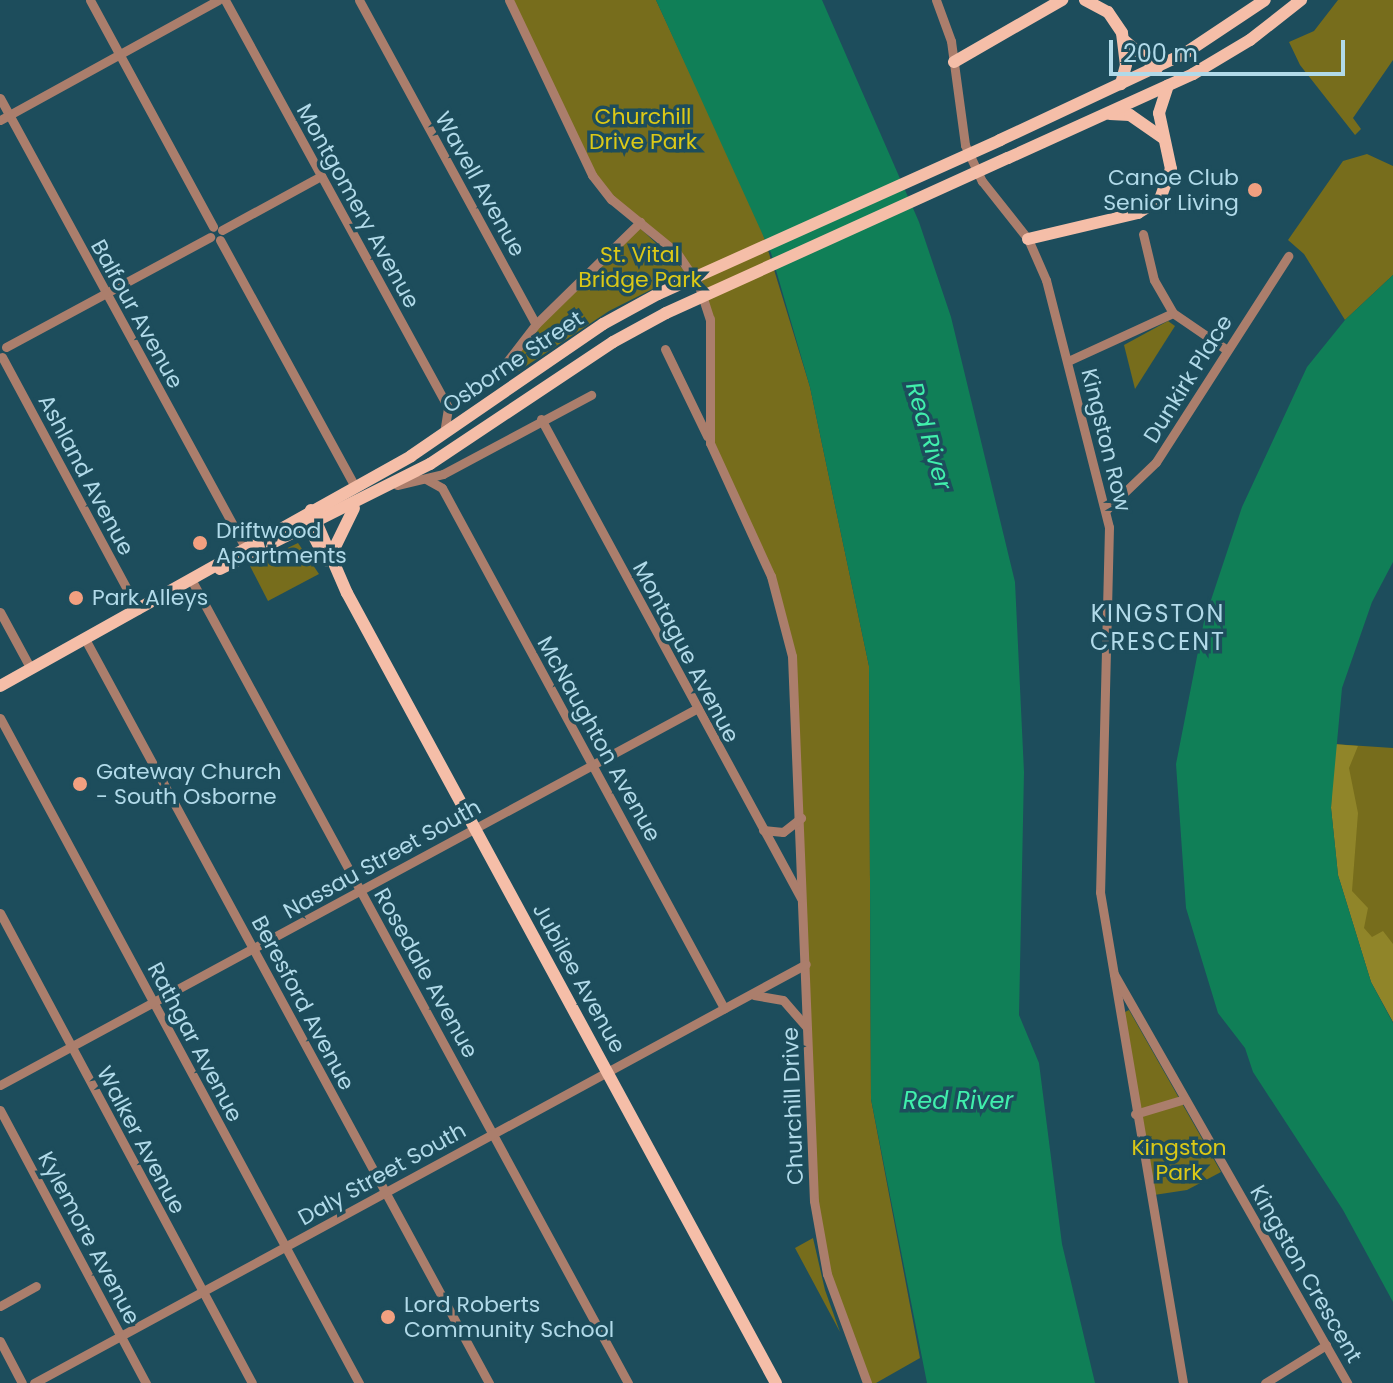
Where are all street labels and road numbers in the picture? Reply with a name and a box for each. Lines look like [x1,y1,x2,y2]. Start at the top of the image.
street label: Montgomery Avenue [291,99,425,313]
street label: Wavell Avenue [429,107,531,261]
street label: Balfour Avenue [85,235,189,393]
street label: Osborne Street [438,305,588,419]
street label: Dunkirk Place [1138,310,1238,448]
street label: Kingston Row [1075,366,1137,514]
street label: Ashland Avenue [33,390,139,560]
street label: Montague Avenue [627,557,745,747]
street label: McNaughton Avenue [532,632,666,846]
street label: Nassau Street South [279,794,485,924]
street label: Rosedale Avenue [368,884,484,1062]
street label: Jubilee Avenue [527,898,631,1058]
street label: Beresford Avenue [246,911,360,1095]
street label: Rathgar Avenue [142,958,248,1126]
street label: Churchill Drive [777,1027,809,1185]
street label: Walker Avenue [91,1062,191,1218]
street label: Daly Street South [294,1117,470,1231]
street label: Kylemore Avenue [32,1147,146,1329]
street label: Kingston Crescent [1244,1181,1368,1367]

